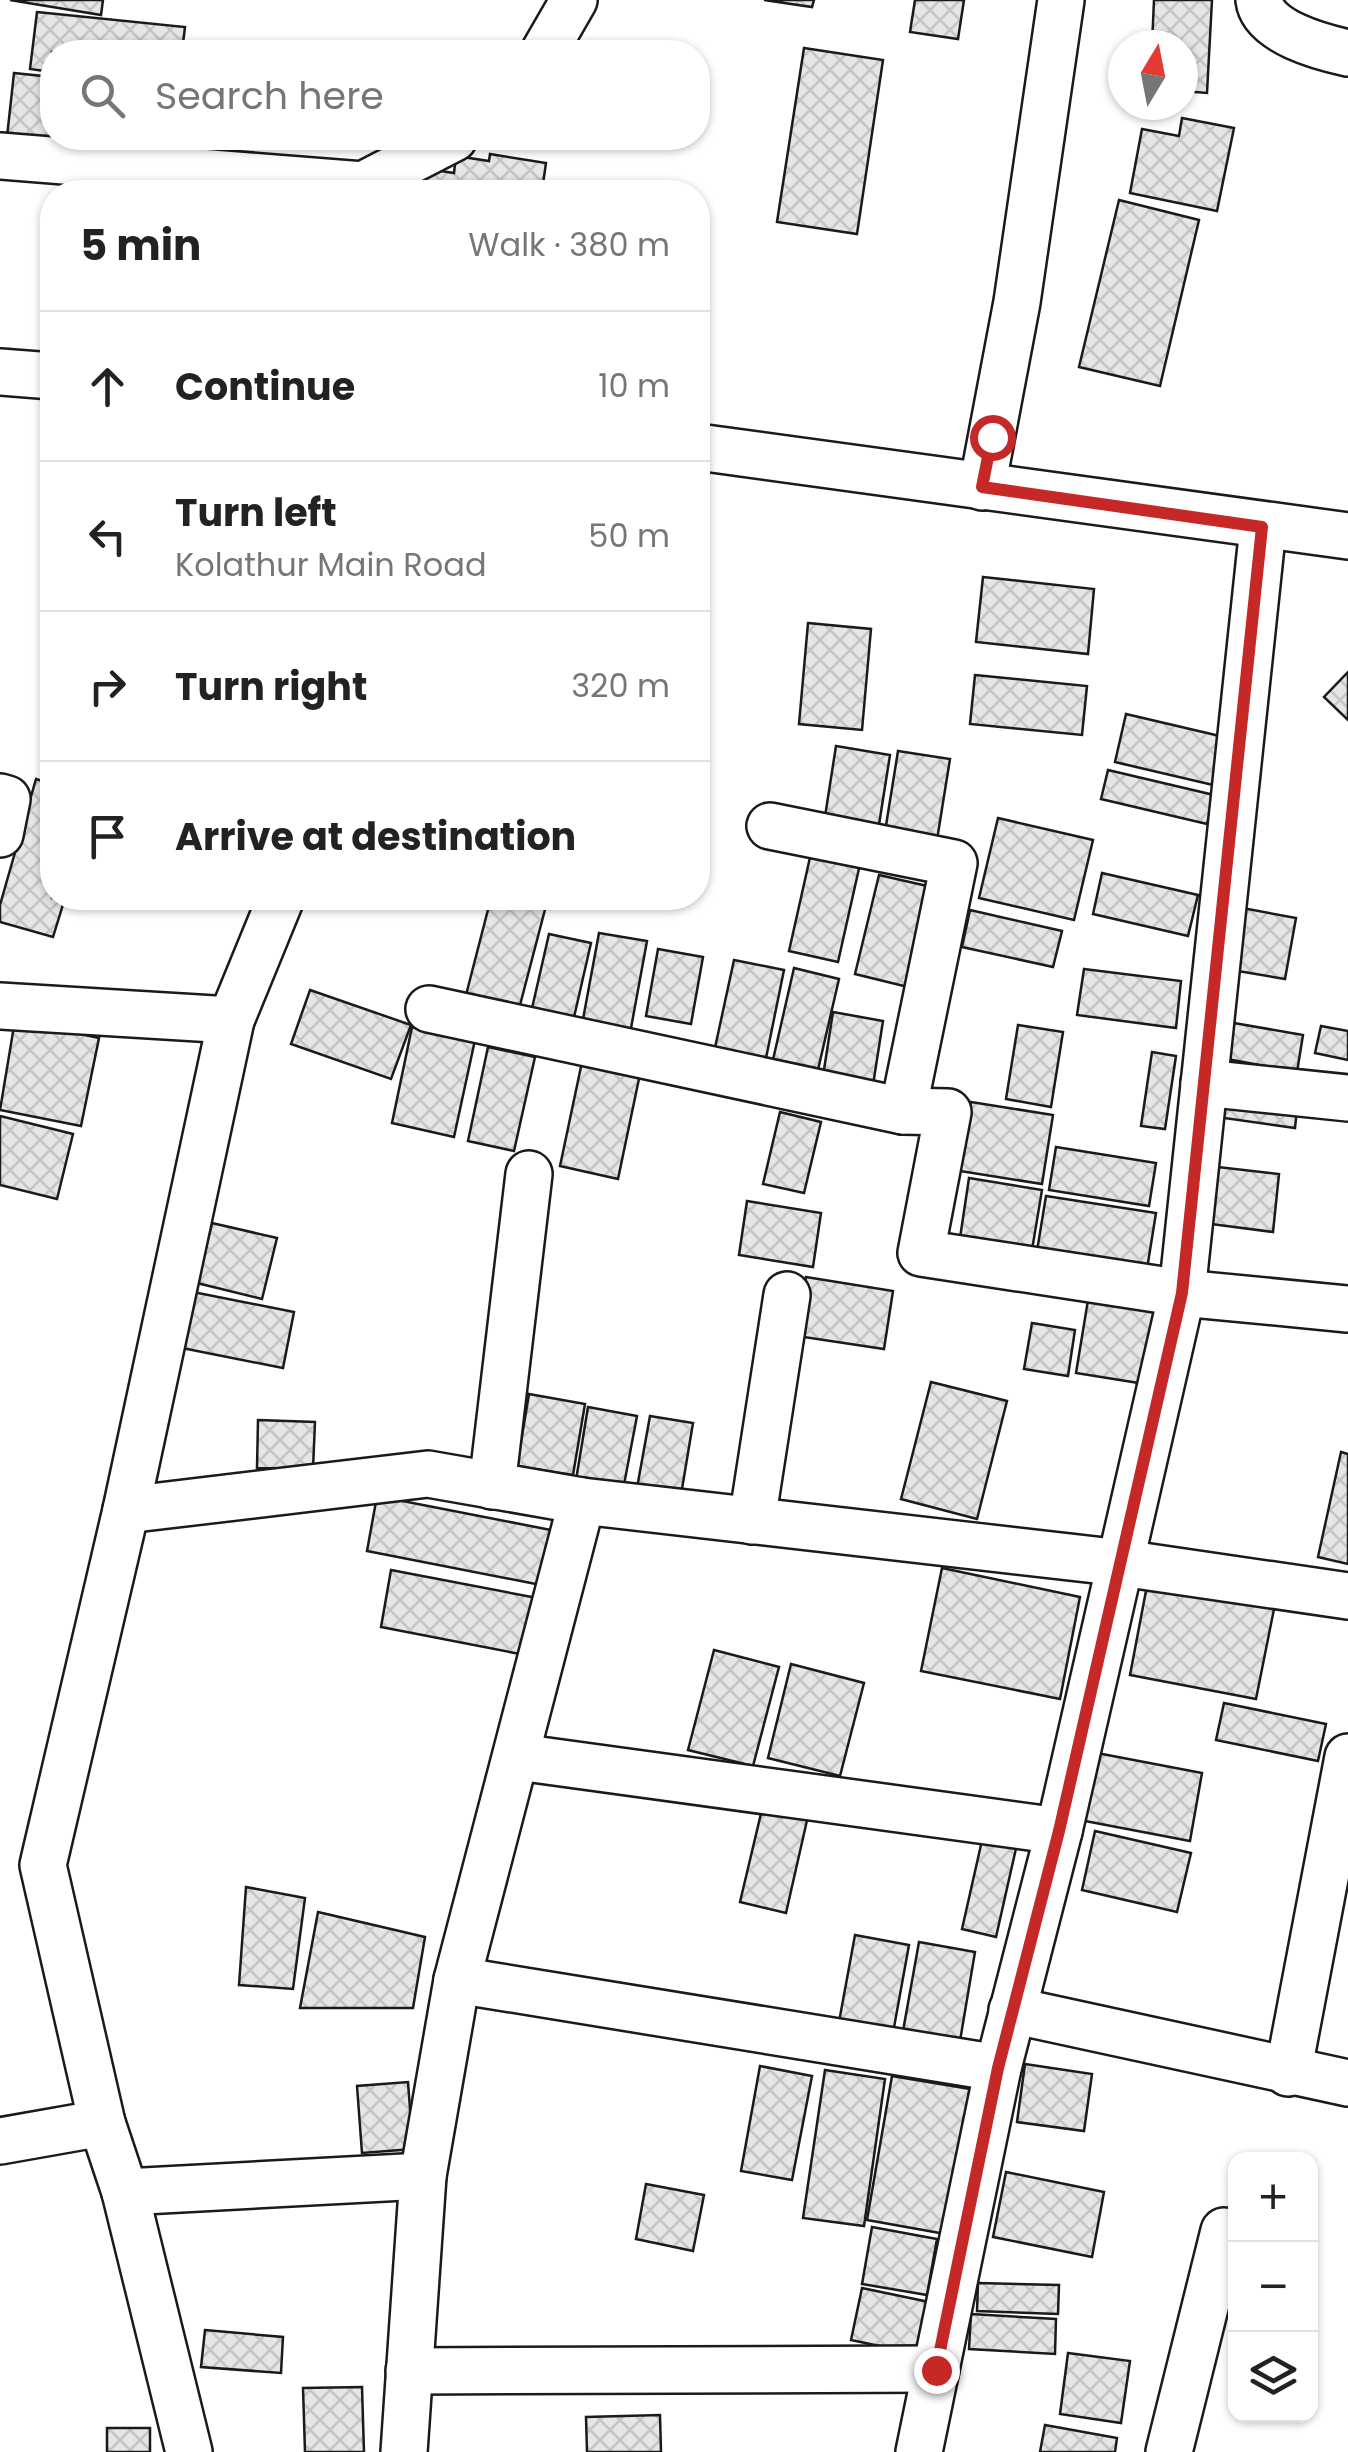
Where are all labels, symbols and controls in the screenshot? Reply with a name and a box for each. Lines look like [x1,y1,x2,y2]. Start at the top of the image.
north arrow [1108,30,1198,120]
search box [40,40,710,150]
icon: search [75,68,130,123]
text: Search here [155,69,384,122]
text: 5 min [80,216,201,275]
text: Walk · 380 m [468,222,670,267]
icon: ahead [80,359,135,414]
text: Continue [175,360,355,413]
text: 10 m [598,363,670,408]
route start [970,415,1016,461]
text: Turn left [175,486,337,539]
icon: left [80,509,135,564]
text: 50 m [588,513,670,558]
text: Kolathur Main Road [175,542,487,587]
icon: right [80,659,135,714]
text: Turn right [175,660,367,713]
text: 320 m [571,663,670,708]
icon: arrive [80,809,135,864]
text: Arrive at destination [175,810,576,863]
map controls [1228,2152,1318,2422]
button: + [1228,2152,1318,2242]
button: − [1228,2242,1318,2332]
button: layers [1228,2332,1318,2422]
route end [914,2348,960,2394]

